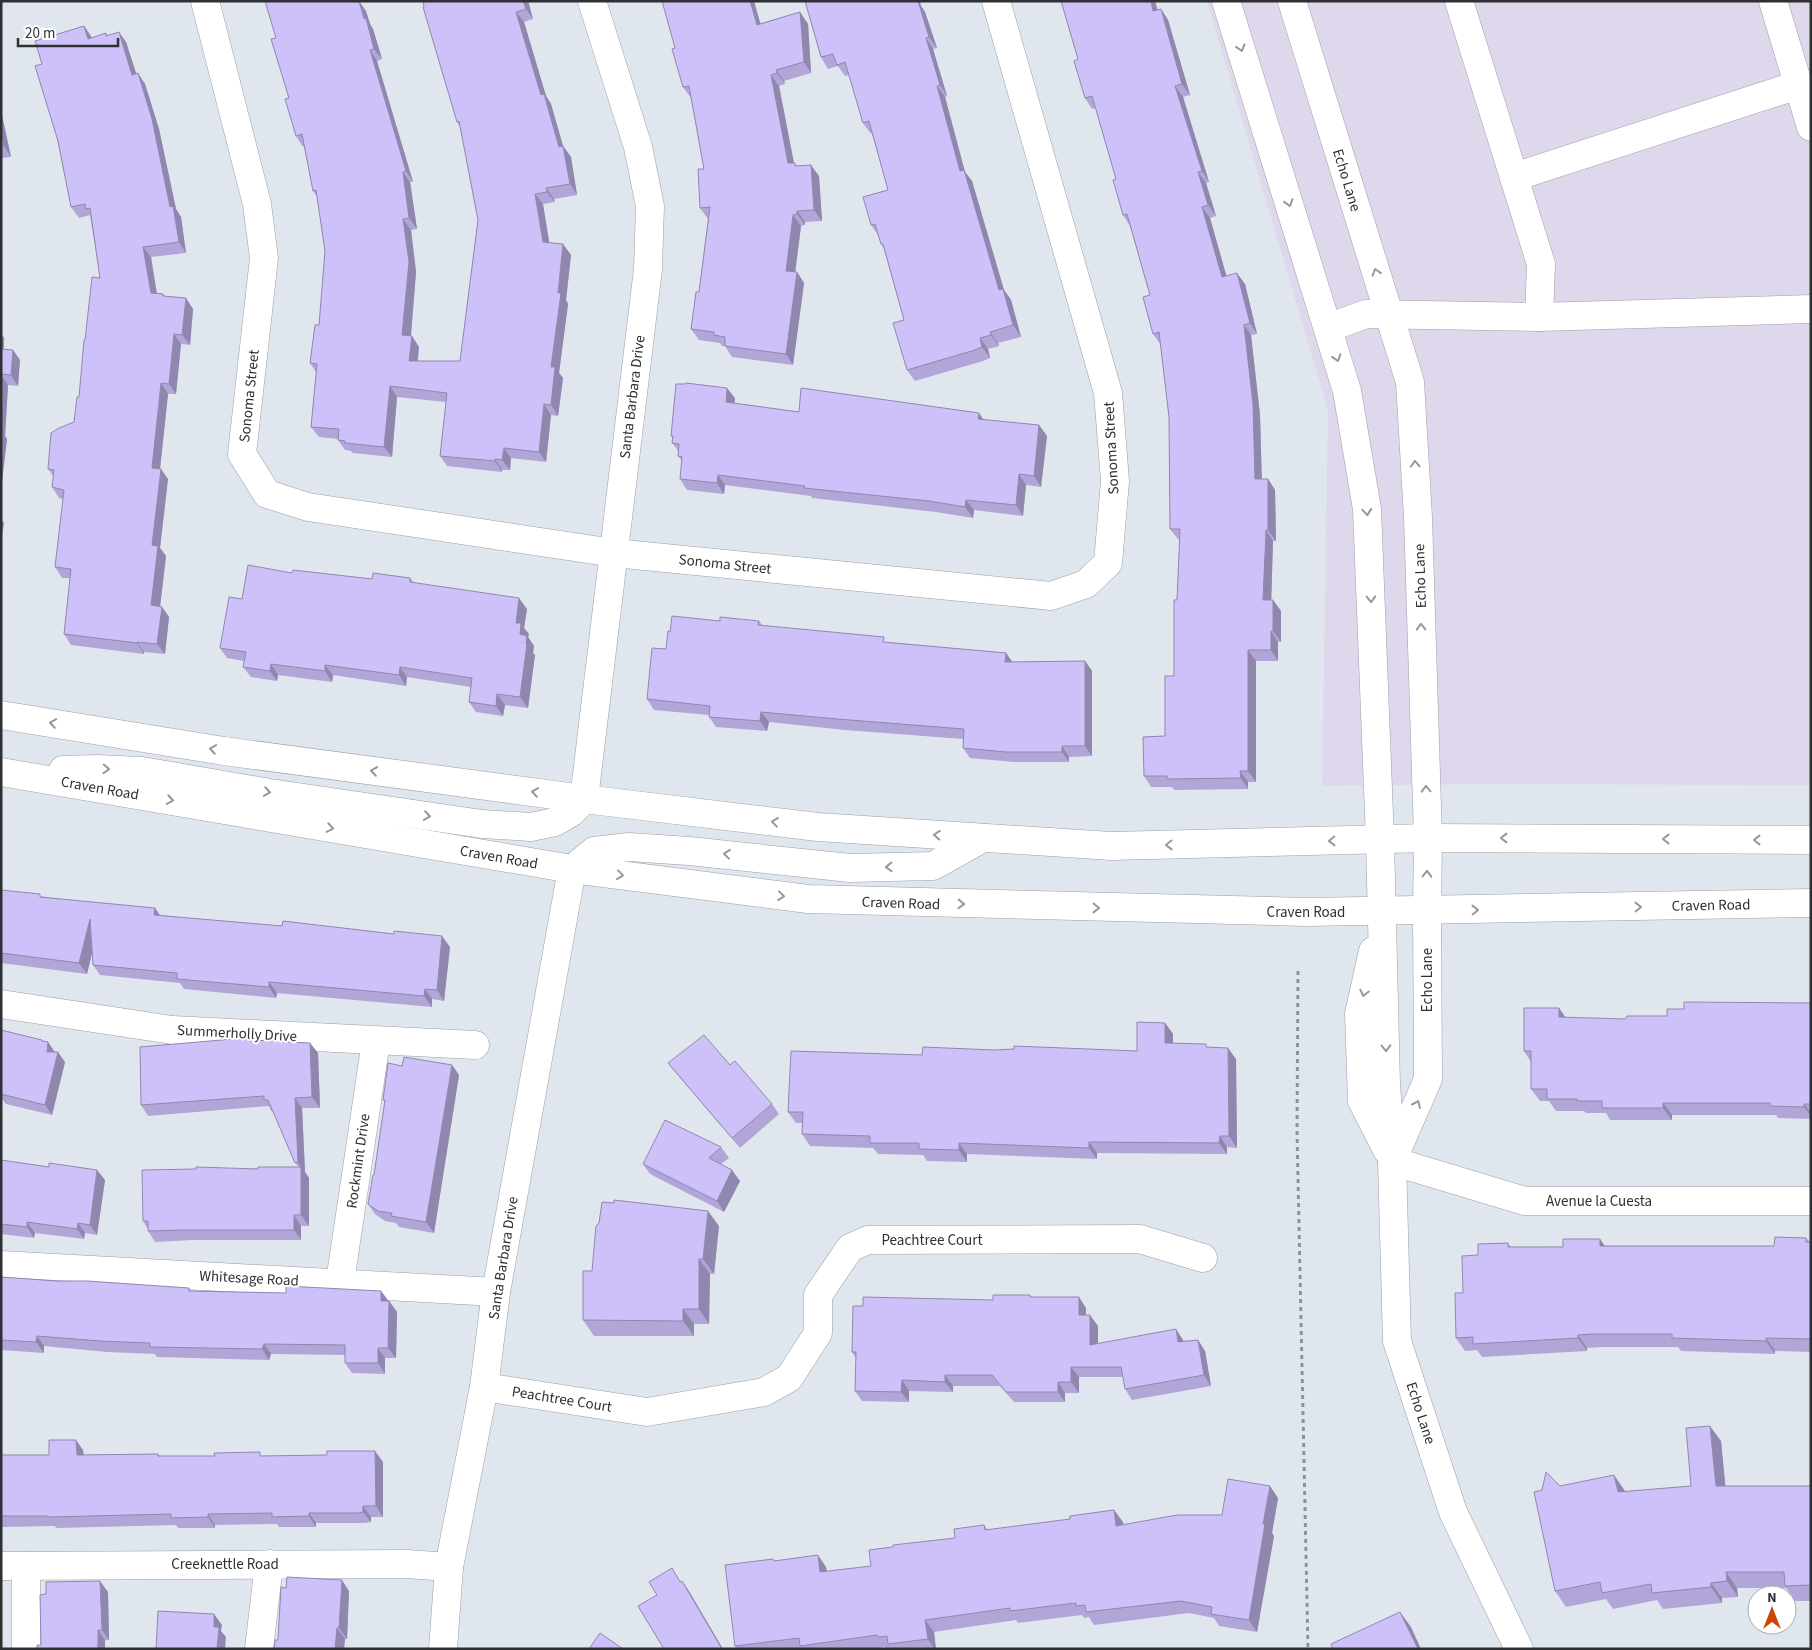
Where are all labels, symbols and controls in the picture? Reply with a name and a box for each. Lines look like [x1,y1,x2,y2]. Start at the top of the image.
scale bar [18,15,118,47]
text: 20 m [25,23,55,44]
one-way arrow [1235,43,1245,51]
street label: Echo Lane [1327,146,1366,214]
one-way arrow [1283,198,1293,207]
one-way arrow [1372,268,1382,277]
street label: Santa Barbara Drive [615,334,650,460]
street label: Sonoma Street [234,349,265,443]
one-way arrow [1331,354,1341,362]
street label: Sonoma Street [1099,401,1124,495]
one-way arrow [1409,460,1420,468]
one-way arrow [1361,509,1372,517]
street label: Echo Lane [1409,543,1432,609]
street label: Sonoma Street [678,549,772,580]
one-way arrow [1366,596,1376,603]
one-way arrow [1416,622,1426,630]
one-way arrow [49,718,57,729]
one-way arrow [209,744,218,754]
one-way arrow [102,764,110,775]
one-way arrow [370,766,378,777]
street label: Craven Road [59,771,141,806]
one-way arrow [1421,785,1432,793]
one-way arrow [262,787,271,797]
one-way arrow [531,788,540,798]
one-way arrow [166,795,174,805]
one-way arrow [424,810,432,821]
one-way arrow [771,817,779,828]
one-way arrow [326,822,335,832]
one-way arrow [933,829,941,840]
one-way arrow [1500,833,1508,843]
one-way arrow [1662,834,1670,844]
one-way arrow [1753,835,1761,845]
one-way arrow [1327,836,1335,846]
street label: Craven Road [458,840,540,875]
one-way arrow [1165,840,1172,850]
one-way arrow [723,849,731,860]
one-way arrow [885,862,892,872]
one-way arrow [616,869,624,880]
one-way arrow [1422,870,1432,878]
one-way arrow [777,890,785,901]
street label: Craven Road [861,892,941,915]
street label: Craven Road [1671,894,1751,917]
one-way arrow [957,899,965,910]
one-way arrow [1634,901,1642,912]
street label: Craven Road [1267,902,1345,923]
one-way arrow [1092,903,1100,913]
one-way arrow [1472,905,1480,915]
street label: Echo Lane [1417,948,1438,1012]
one-way arrow [1359,989,1370,998]
street label: Summerholly Drive [176,1020,298,1047]
one-way arrow [1380,1044,1391,1052]
one-way arrow [1411,1100,1422,1109]
street label: Rockmint Drive [341,1112,376,1210]
street label: Avenue la Cuesta [1546,1191,1652,1212]
street label: Santa Barbara Drive [483,1195,524,1321]
street label: Peachtree Court [881,1230,983,1251]
street label: Whitesage Road [199,1265,299,1292]
street label: Echo Lane [1401,1379,1440,1447]
street label: Peachtree Court [510,1381,613,1418]
street label: Creeknettle Road [171,1554,279,1575]
north arrow [1747,1585,1797,1635]
text: N [1767,1588,1777,1608]

